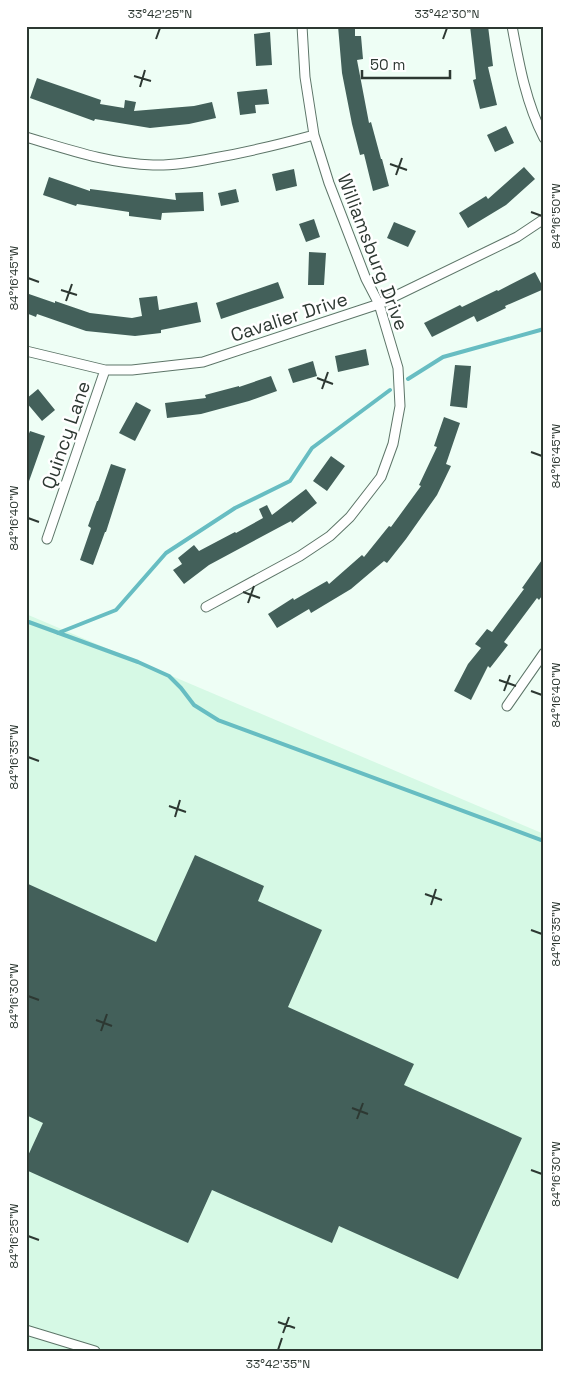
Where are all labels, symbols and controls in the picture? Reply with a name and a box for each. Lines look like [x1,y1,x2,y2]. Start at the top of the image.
text: 33°42'25"N [128,6,192,22]
text: 33°42'30"N [415,6,479,22]
scale bar [362,48,450,80]
text: 50 m [370,55,405,74]
street label: Williamsburg Drive [332,170,414,334]
text: 84°16'50"W [548,183,564,249]
text: 84°16'45"W [6,245,22,310]
street label: Cavalier Drive [227,286,351,348]
street label: Quincy Lane [36,378,96,492]
text: 84°16'45"W [548,423,564,488]
text: 84°16'40"W [6,485,22,551]
text: 84°16'40"W [548,662,564,728]
text: 84°16'35"W [6,724,22,789]
text: 84°16'35"W [548,901,564,966]
text: 84°16'30"W [6,963,22,1029]
text: 84°16'30"W [548,1141,564,1207]
text: 84°16'25"W [6,1203,22,1268]
text: 33°42'35"N [246,1356,310,1372]

